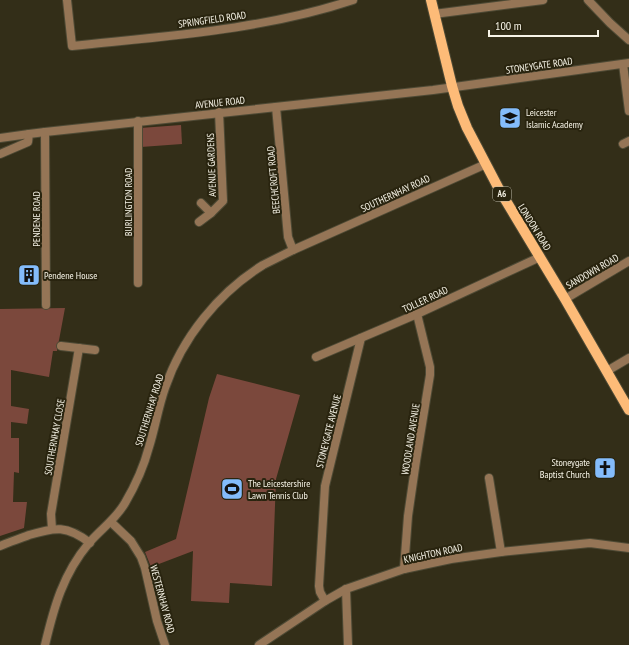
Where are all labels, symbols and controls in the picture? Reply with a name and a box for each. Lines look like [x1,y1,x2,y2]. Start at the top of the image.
street label: SPRINGFIELD ROAD [177,8,247,31]
scale bar [489,12,598,38]
text: 100 m [495,18,522,33]
street label: STONEYGATE ROAD [505,54,573,77]
street label: AVENUE ROAD [194,93,246,112]
school or university icon: Leicester Islamic Academy [497,105,523,131]
place label: Leicester Islamic Academy [526,106,583,131]
street label: AVENUE GARDENS [204,133,219,197]
street label: BEECHCROFT ROAD [264,146,283,214]
street label: BURLINGTON ROAD [122,168,135,236]
street label: SOUTHERNHAY ROAD [358,172,432,215]
road number: A6 [493,187,511,201]
street label: PENDENE ROAD [30,191,43,247]
street label: LONDON ROAD [515,202,554,253]
street label: SANDOWN ROAD [563,251,621,292]
building icon: Pendene House [16,262,42,288]
place label: Pendene House [44,269,97,282]
street label: TOLLER ROAD [400,283,450,316]
street label: SOUTHERNHAY ROAD [132,372,167,448]
street label: STONEYGATE AVENUE [313,393,344,469]
street label: SOUTHERNHAY CLOSE [41,398,68,476]
street label: WOODLAND AVENUE [398,402,423,476]
church icon: Stoneygate Baptist Church [592,455,618,481]
place label: Stoneygate Baptist Church [540,456,590,481]
sports icon: The Leicestershire Lawn Tennis Club [219,476,245,502]
place label: The Leicestershire Lawn Tennis Club [248,477,310,502]
street label: KNIGHTON ROAD [403,541,464,566]
street label: WESTERNHAY ROAD [147,564,178,635]

